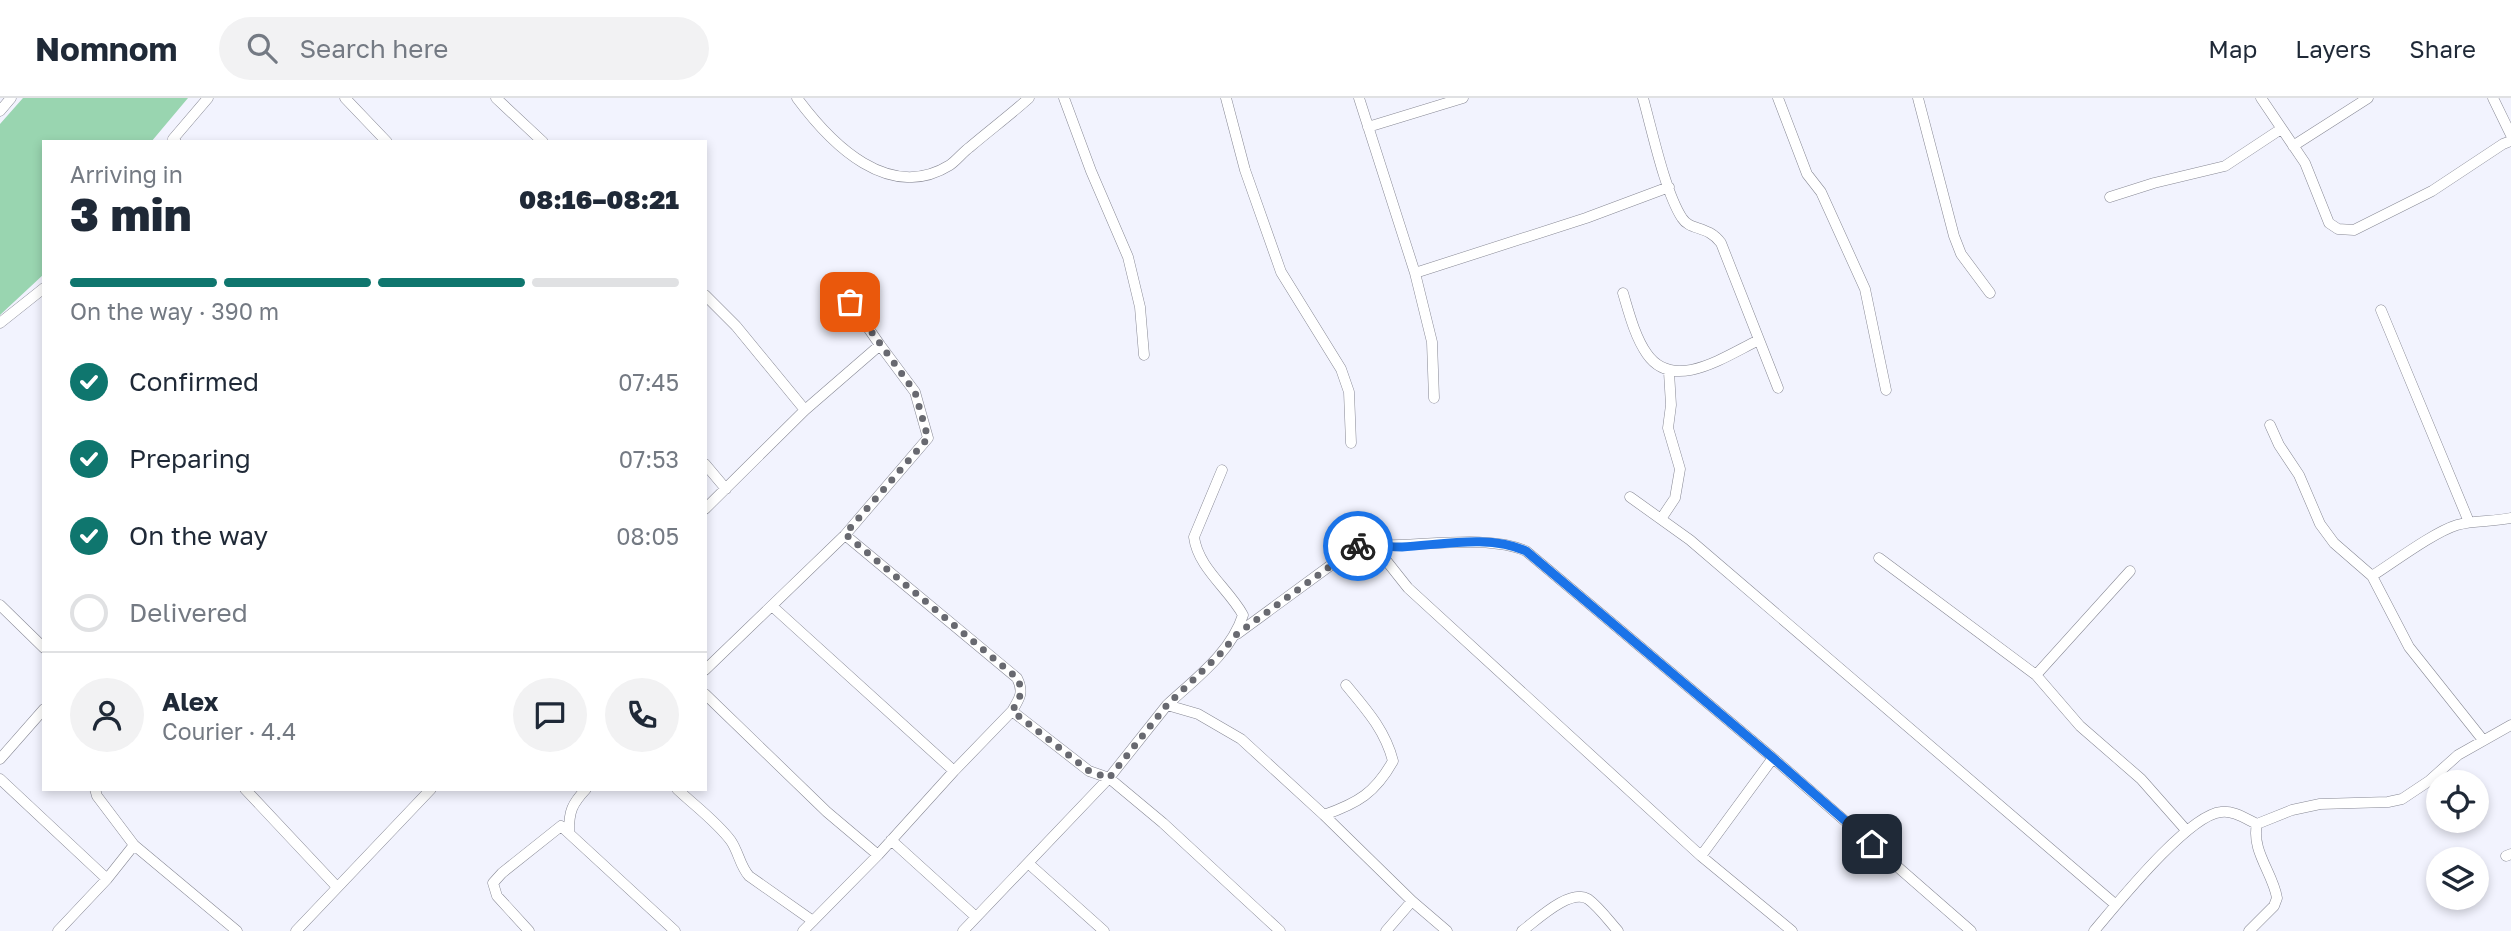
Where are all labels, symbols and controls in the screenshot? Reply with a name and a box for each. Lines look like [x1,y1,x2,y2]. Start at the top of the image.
search box [219,17,709,80]
text: Nomnom [35,29,177,68]
icon: search [243,29,281,67]
text: Search here [299,33,448,64]
text: Map [2208,34,2257,63]
text: Layers [2295,34,2371,63]
text: Share [2409,34,2476,63]
text: Arriving in [70,160,183,188]
text: 08:16–08:21 [519,184,679,215]
text: 3 min [70,186,192,241]
pin [820,272,880,332]
icon: bag [831,283,869,321]
text: On the way · 390 m [70,297,279,325]
icon: check [70,363,108,401]
text: Confirmed [129,366,259,397]
text: 07:45 [618,368,679,396]
icon: check [70,440,108,478]
text: Preparing [129,443,251,474]
text: 07:53 [619,445,679,473]
courier [1323,511,1393,581]
icon: check [70,517,108,555]
text: On the way [129,520,268,551]
text: 08:05 [616,522,679,550]
icon: bike [1339,527,1377,565]
text: Delivered [129,597,248,628]
button: person [70,678,144,752]
button: chat [513,678,587,752]
button: phone [605,678,679,752]
text: Alex [162,686,219,717]
text: Courier · 4.4 [162,717,296,745]
map controls [2426,770,2489,910]
button: locate [2426,770,2489,833]
pin [1842,814,1902,874]
icon: home [1853,825,1891,863]
button: layers [2426,847,2489,910]

